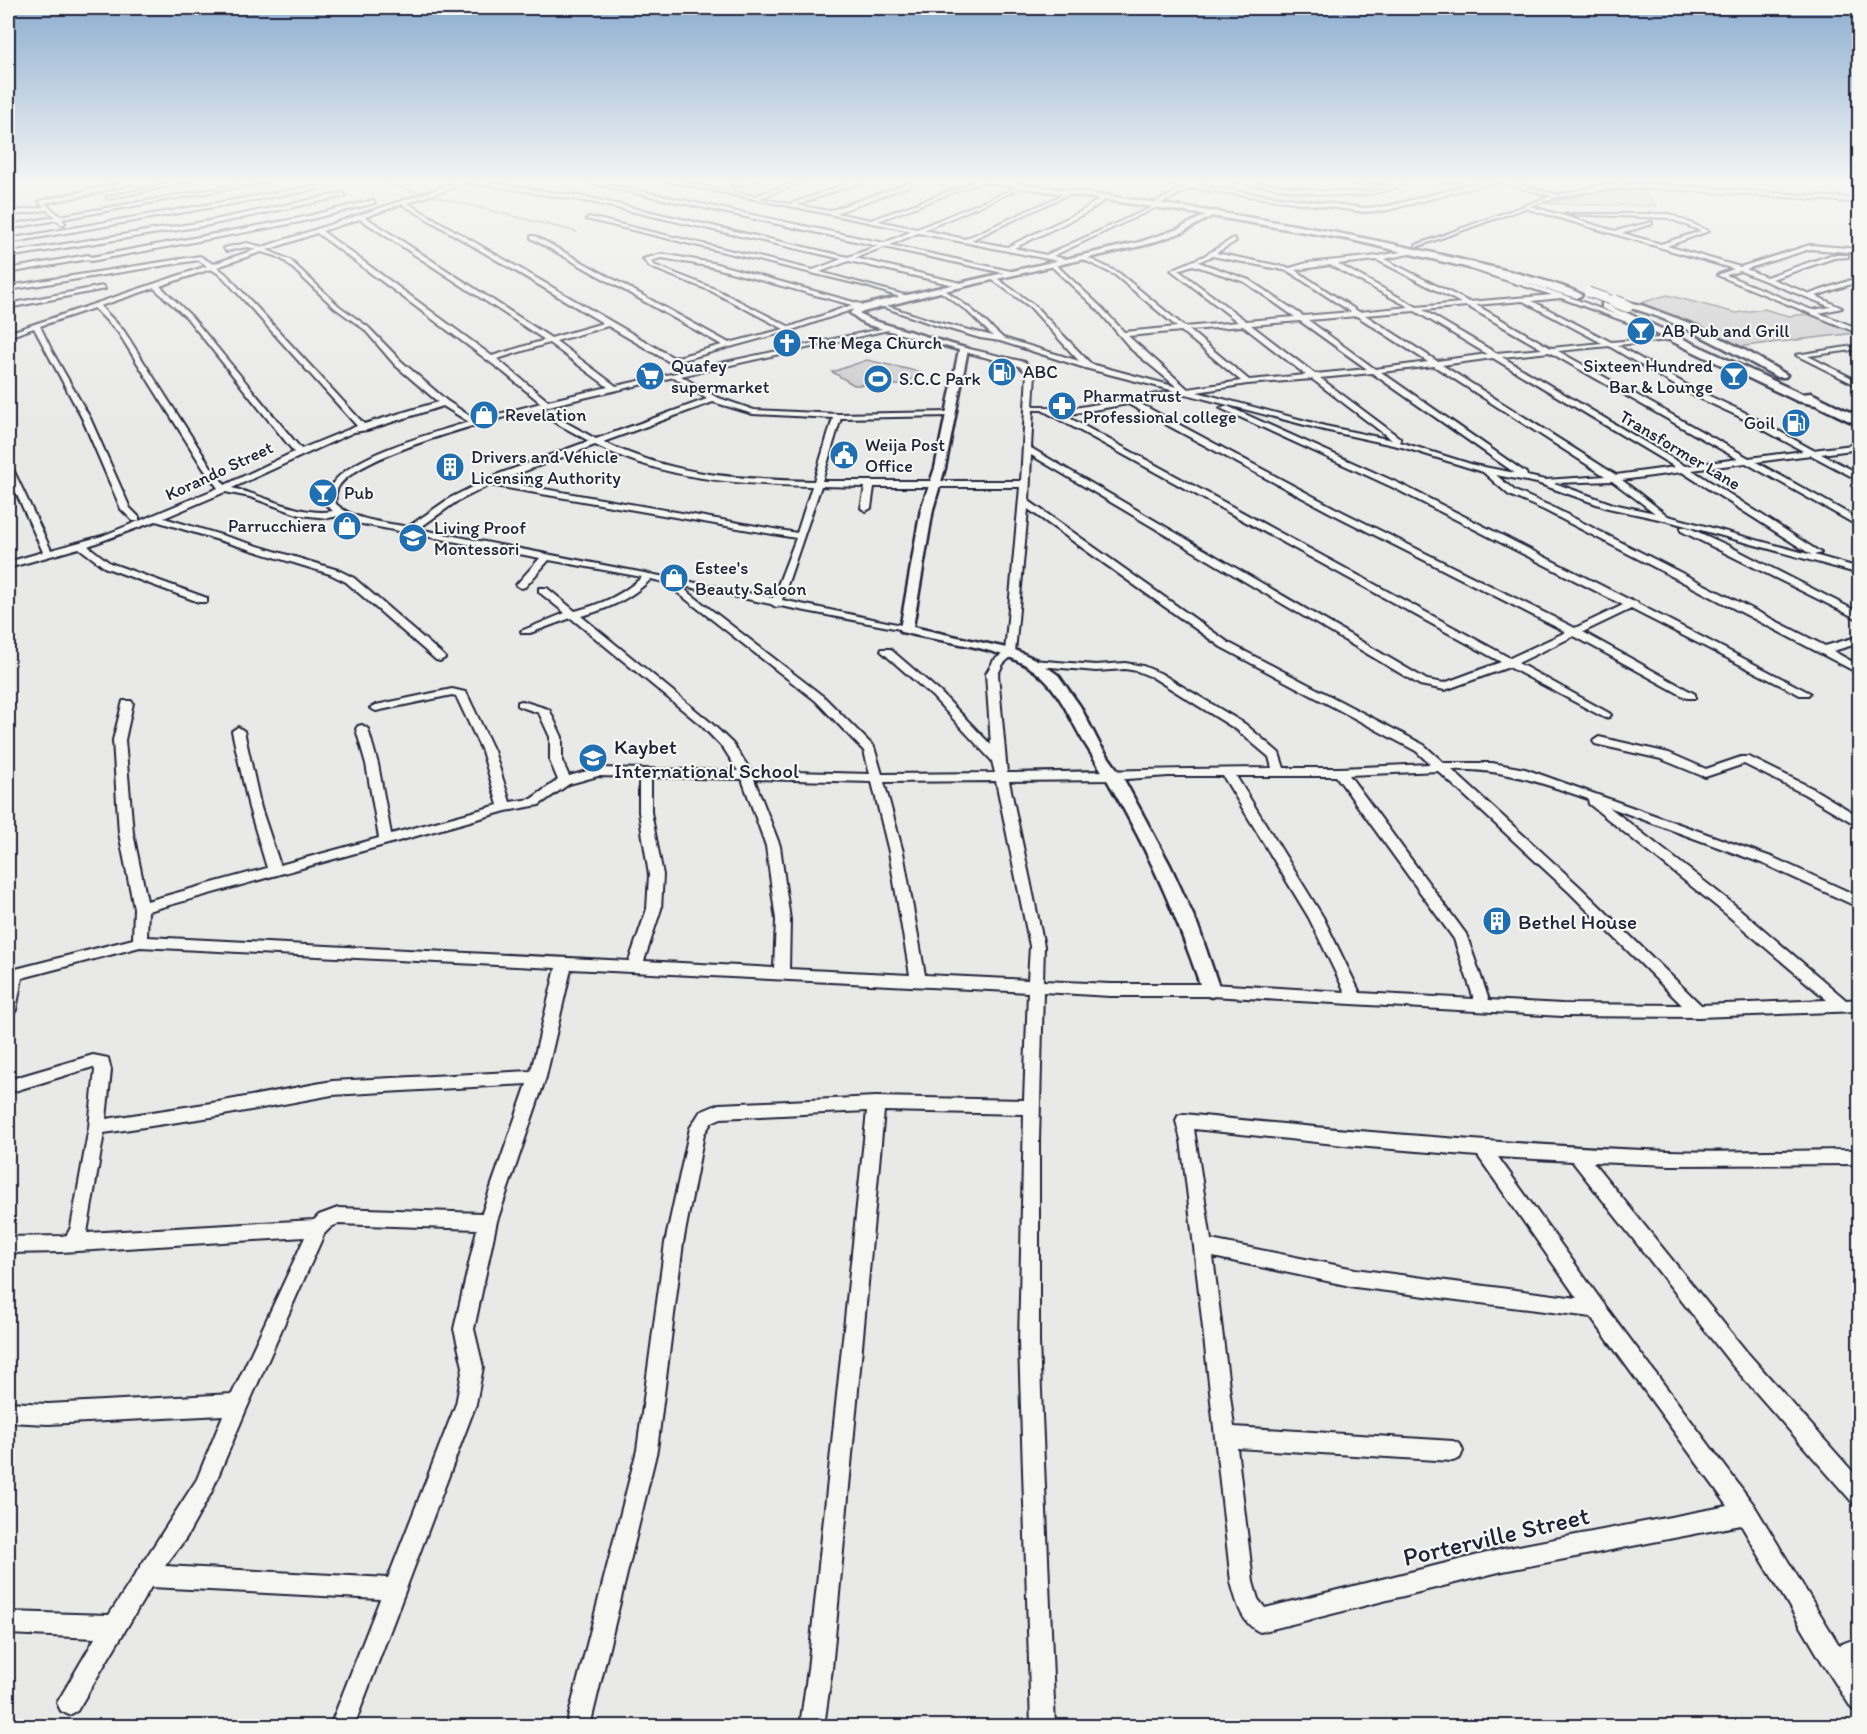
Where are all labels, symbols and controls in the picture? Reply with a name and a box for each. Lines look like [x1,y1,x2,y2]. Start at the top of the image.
bar icon: AB Pub and Grill [1625,315,1657,347]
place label: AB Pub and Grill [1662,320,1789,342]
church icon: The Mega Church [771,327,803,359]
place label: The Mega Church [808,332,942,354]
place label: Quafey supermarket [671,355,770,398]
place label: Sixteen Hundred Bar & Lounge [1583,355,1713,398]
fuel station icon: ABC [986,356,1018,388]
supermarket icon: Quafey supermarket [634,360,666,392]
bar icon: Sixteen Hundred Bar & Lounge [1718,360,1750,392]
place label: ABC [1023,361,1058,383]
sports icon: S.C.C Park [862,363,894,395]
place label: S.C.C Park [899,368,981,390]
place label: Pharmatrust Professional college [1083,385,1237,428]
pharmacy icon: Pharmatrust Professional college [1046,390,1078,422]
shop icon: Revelation [468,399,500,431]
place label: Revelation [505,404,586,426]
street label: Transformer Lane [1615,405,1745,495]
fuel station icon: Goil [1780,407,1812,439]
place label: Goil [1744,412,1775,434]
place label: Weija Post Office [865,434,945,477]
street label: Korando Street [161,436,277,506]
public building icon: Weija Post Office [828,439,860,471]
place label: Drivers and Vehicle Licensing Authority [471,446,621,489]
building icon: Drivers and Vehicle Licensing Authority [434,451,466,483]
bar icon: Pub [307,477,339,509]
place label: Pub [344,482,374,504]
shop icon: Parrucchiera [331,510,363,542]
place label: Parrucchiera [228,515,326,537]
place label: Living Proof Montessori [434,517,526,560]
school or university icon: Living Proof Montessori [397,522,429,554]
place label: Estee's Beauty Saloon [695,557,806,600]
shop icon: Estee's Beauty Saloon [658,562,690,594]
place label: Kaybet International School [614,734,799,783]
school or university icon: Kaybet International School [577,742,609,774]
building icon: Bethel House [1481,905,1513,937]
place label: Bethel House [1518,909,1637,934]
street label: Porterville Street [1400,1499,1593,1573]

